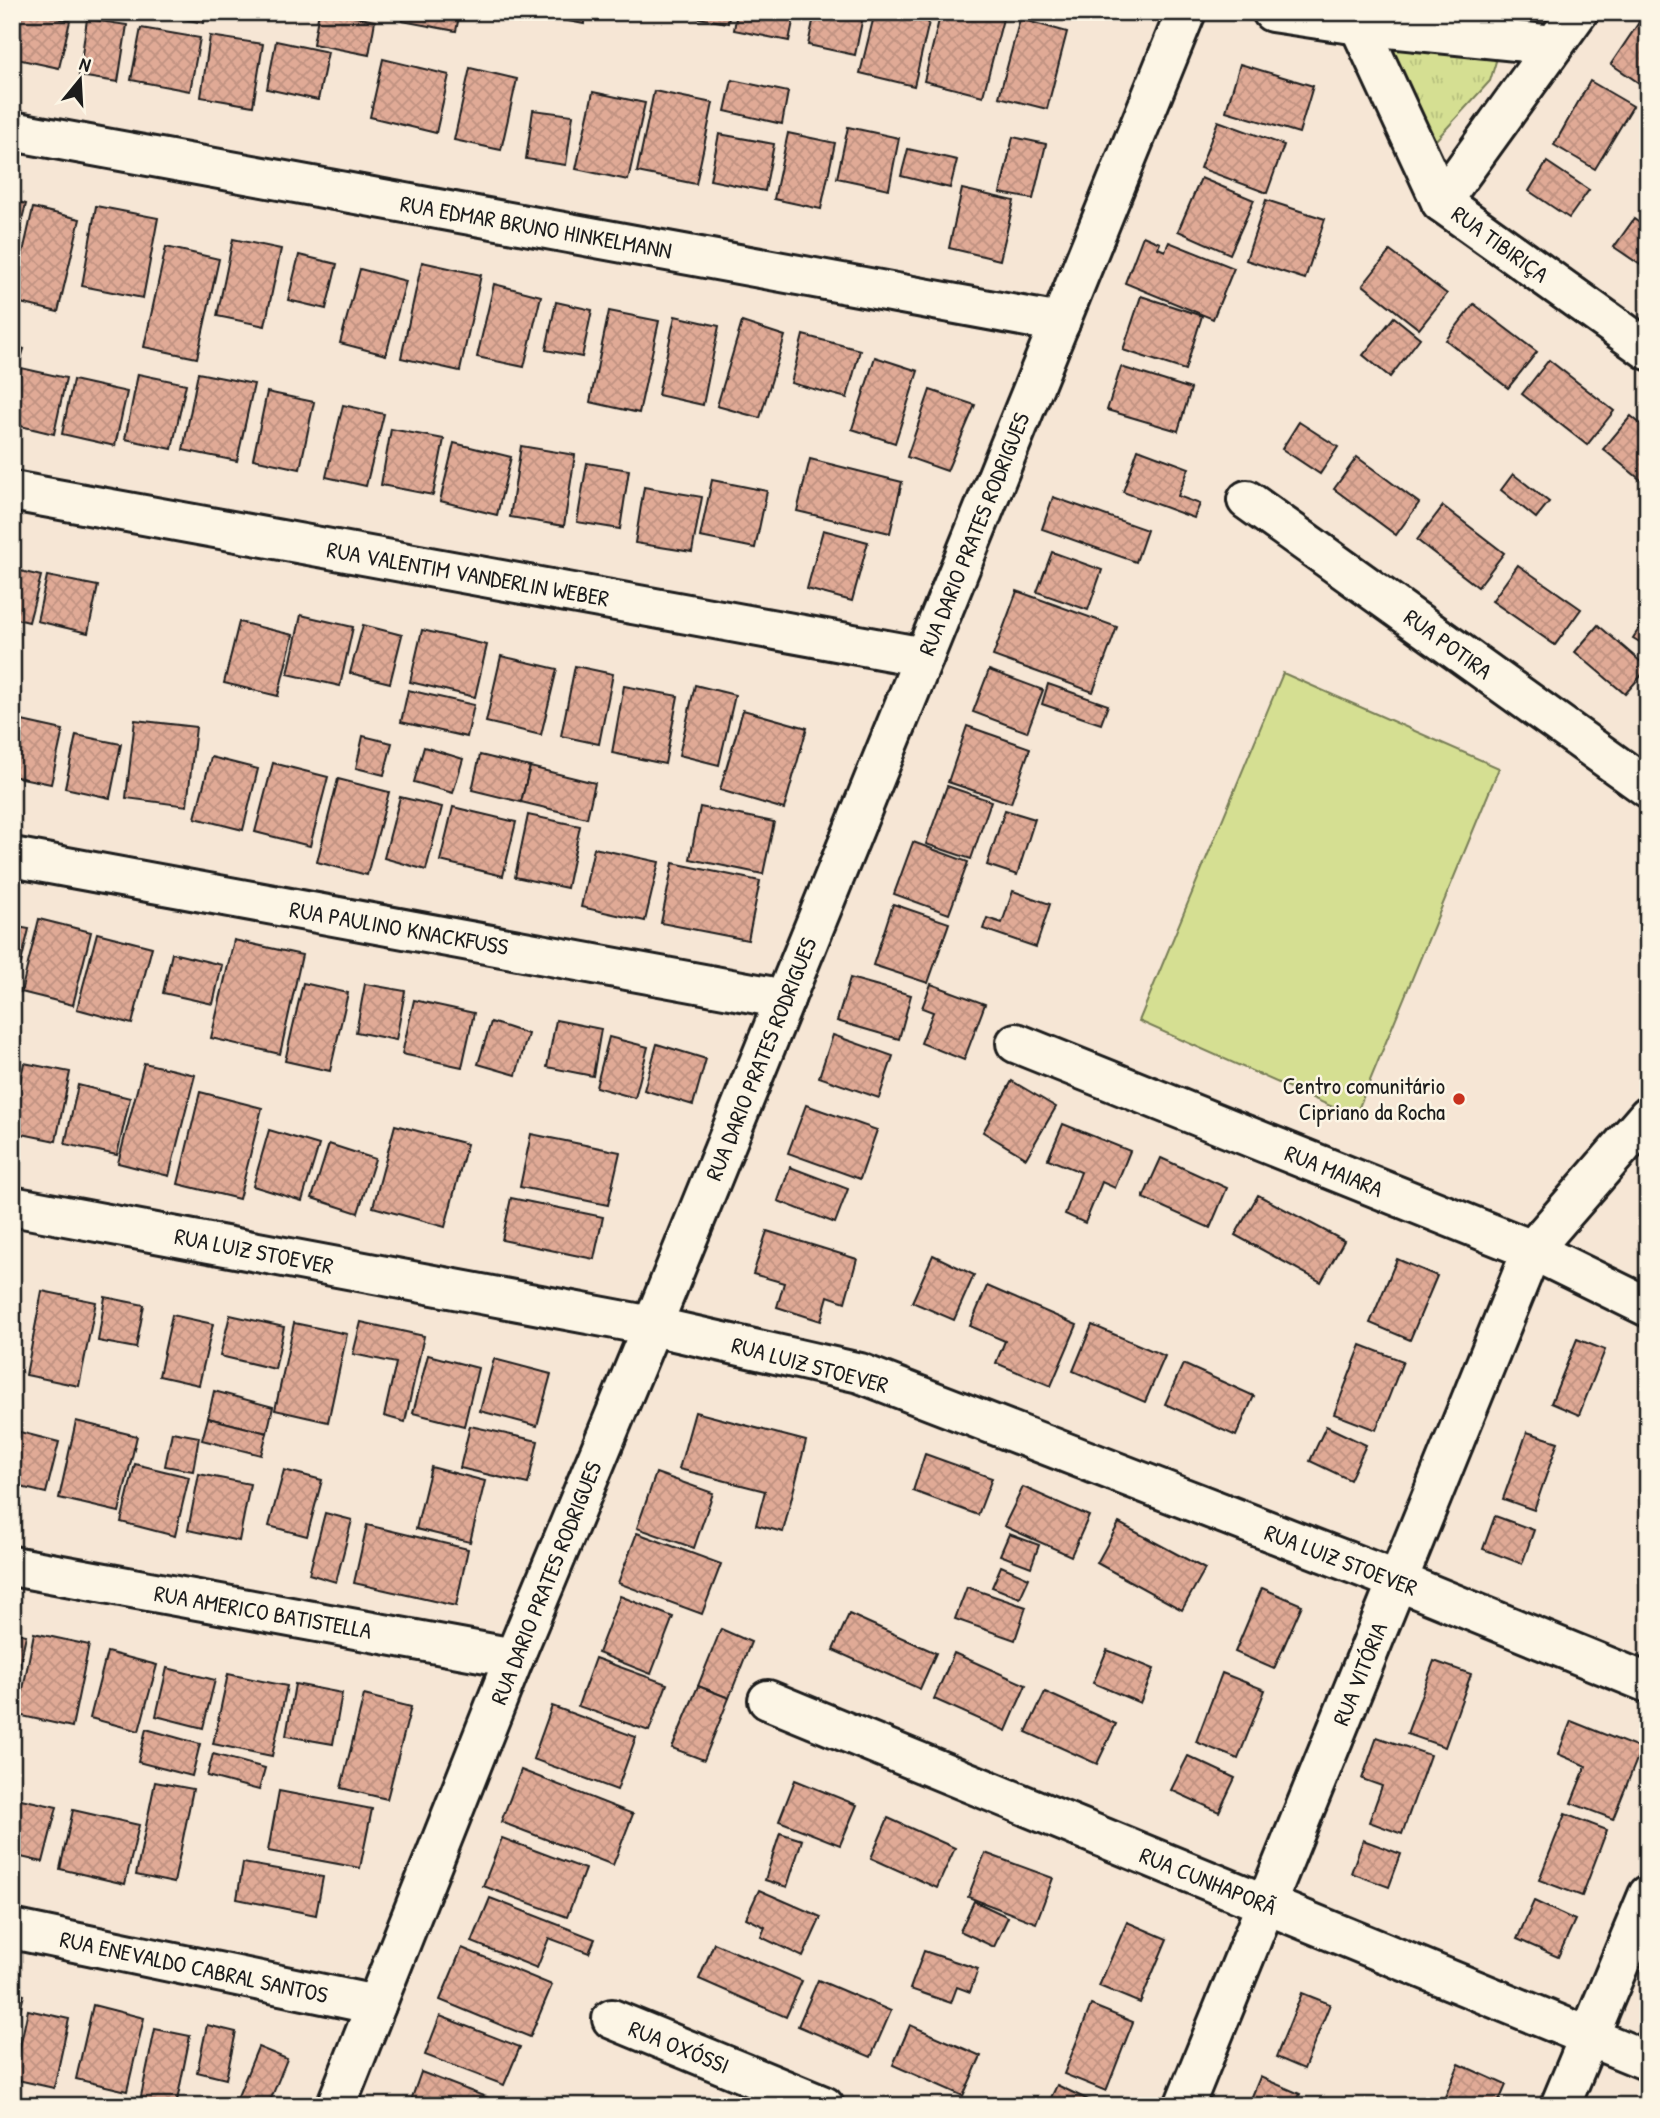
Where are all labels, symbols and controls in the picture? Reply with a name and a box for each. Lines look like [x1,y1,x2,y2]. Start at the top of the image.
north arrow [46,46,116,116]
text: N [76,50,94,78]
street label: RUA EDMAR BRUNO HINKELMANN [398,187,674,266]
street label: RUA TIBIRIÇA [1446,198,1555,289]
street label: RUA DARIO PRATES RODRIGUES [911,407,1037,660]
street label: RUA VALENTIM VANDERLIN WEBER [325,533,612,614]
street label: RUA POTIRA [1398,601,1498,686]
street label: RUA PAULINO KNACKFUSS [287,893,511,962]
street label: RUA DARIO PRATES RODRIGUES [698,932,824,1185]
place label: Centro comunitário Cipriano da Rocha [1283,1070,1445,1127]
marker: Centro comunitário Cipriano da Rocha [1451,1091,1467,1107]
street label: RUA MAIARA [1281,1137,1388,1204]
street label: RUA LUIZ STOEVER [172,1220,336,1281]
street label: RUA LUIZ STOEVER [728,1329,892,1400]
street label: RUA DARIO PRATES RODRIGUES [483,1456,609,1709]
street label: RUA LUIZ STOEVER [1260,1516,1422,1603]
street label: RUA AMERICO BATISTELLA [152,1577,374,1646]
street label: RUA VITÓRIA [1325,1618,1394,1730]
street label: RUA CUNHAPORÃ [1135,1839,1281,1922]
street label: RUA ENEVALDO CABRAL SANTOS [57,1923,331,2010]
street label: RUA OXÓSSI [624,2012,734,2081]

